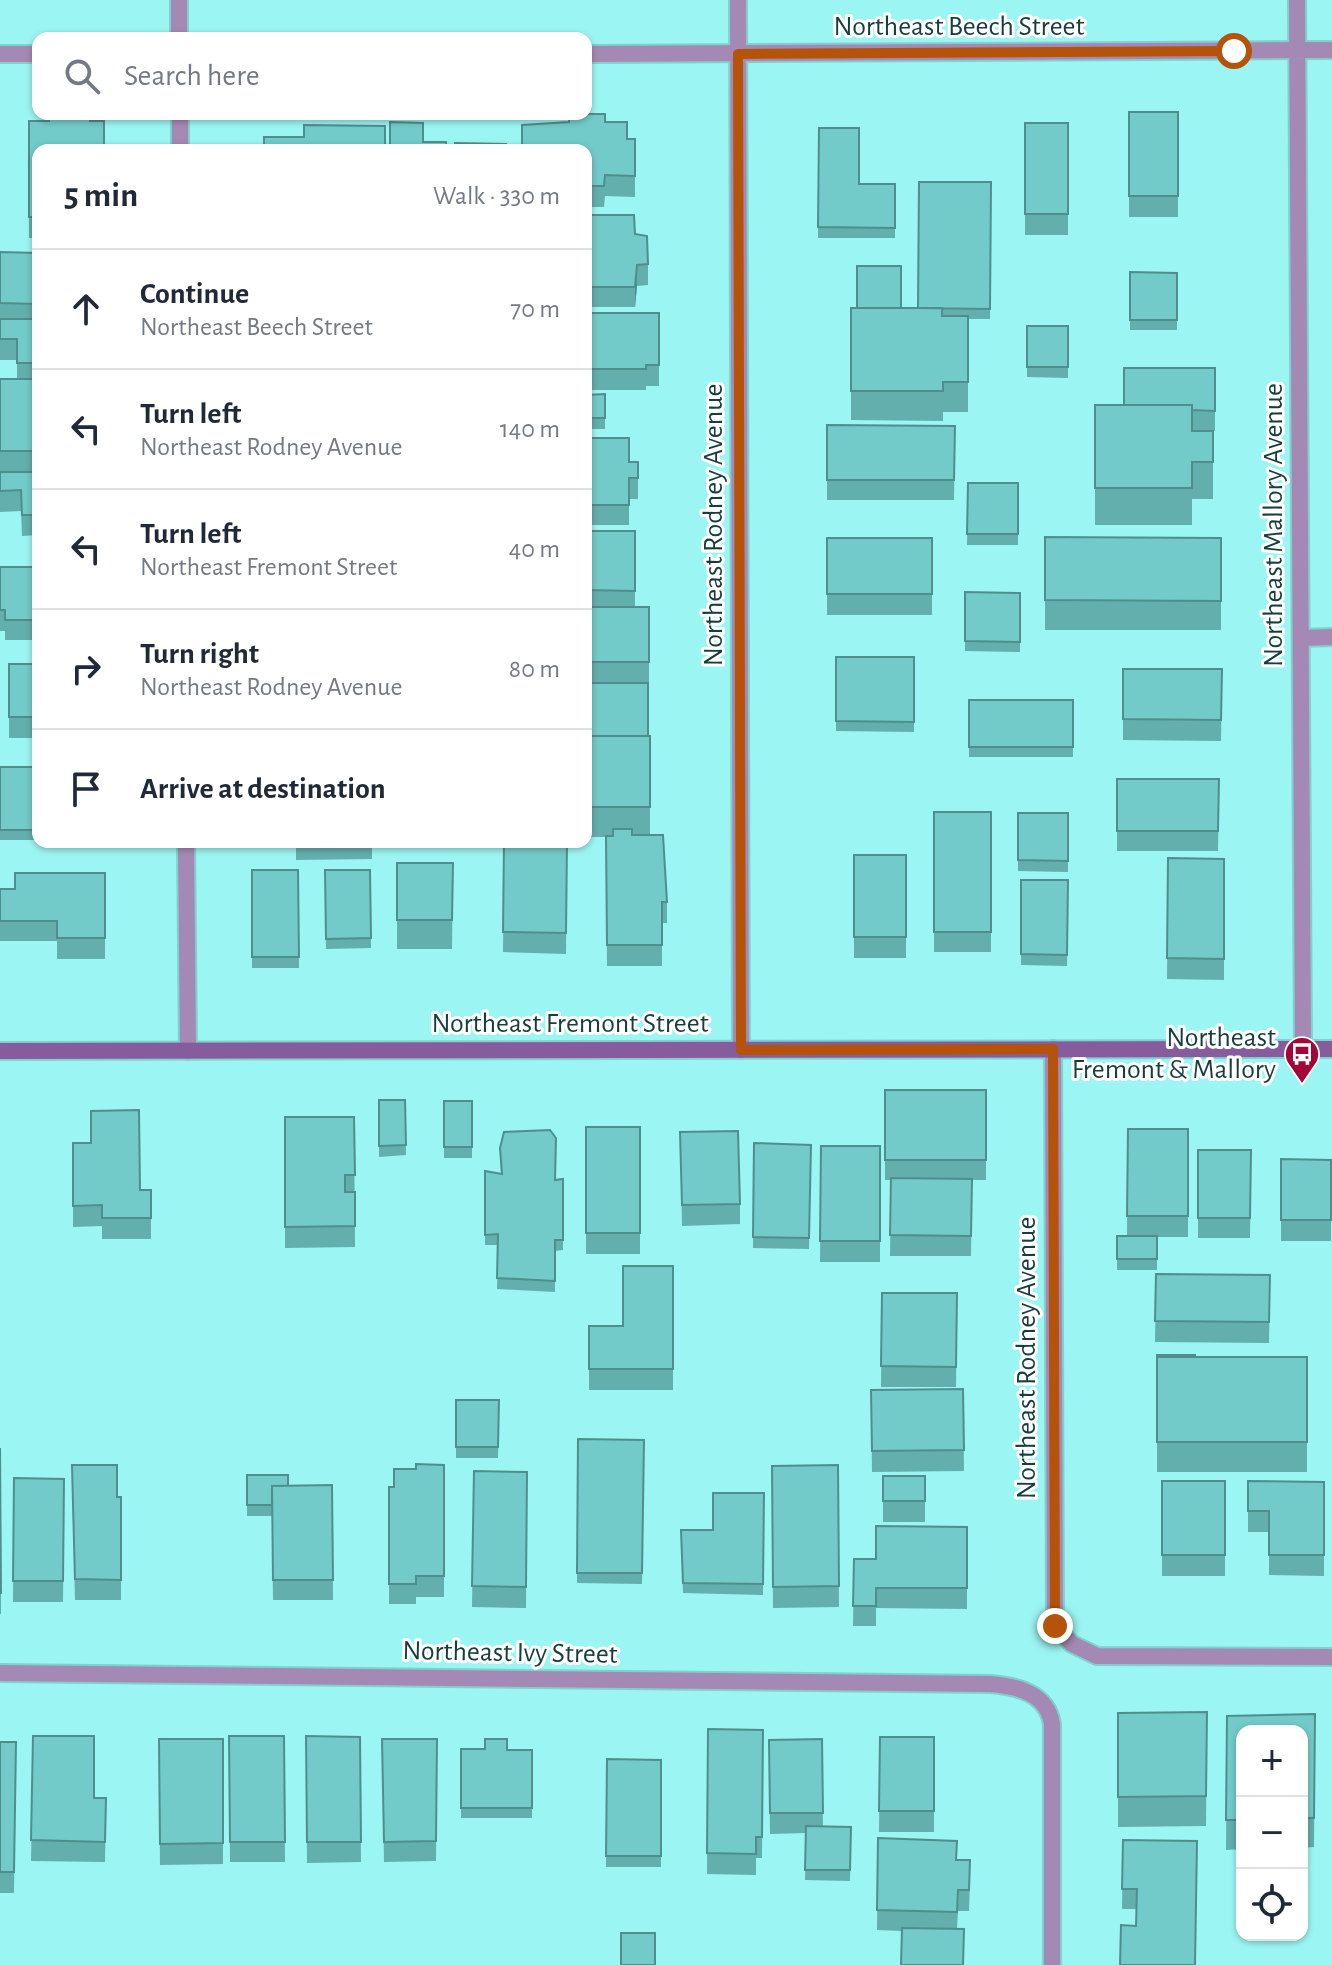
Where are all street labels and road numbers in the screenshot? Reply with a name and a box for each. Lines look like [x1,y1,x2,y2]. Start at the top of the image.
street label: Northeast Beech Street [834,13,1084,41]
street label: Northeast Mallory Avenue [1260,383,1288,667]
street label: Northeast Rodney Avenue [700,384,728,666]
street label: Northeast Fremont Street [431,1010,709,1038]
street label: Northeast Rodney Avenue [1013,1217,1041,1499]
street label: Northeast Ivy Street [402,1637,618,1669]

